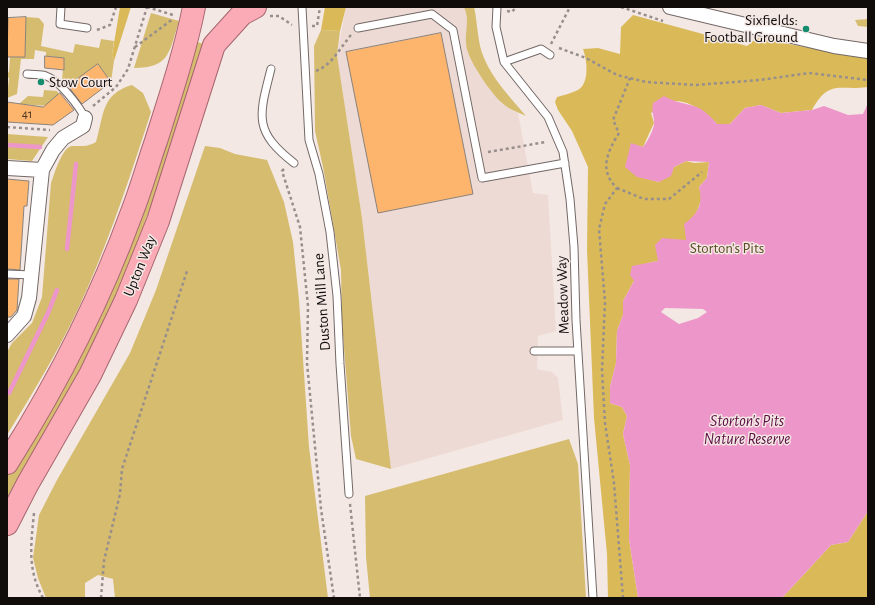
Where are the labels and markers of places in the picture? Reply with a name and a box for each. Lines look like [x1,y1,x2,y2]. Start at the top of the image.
place label: Sixfields: Football Ground [704,11,798,46]
marker: Sixfields: Football Ground [801,24,811,34]
place label: Stow Court [49,73,112,91]
marker: Stow Court [36,77,46,87]

